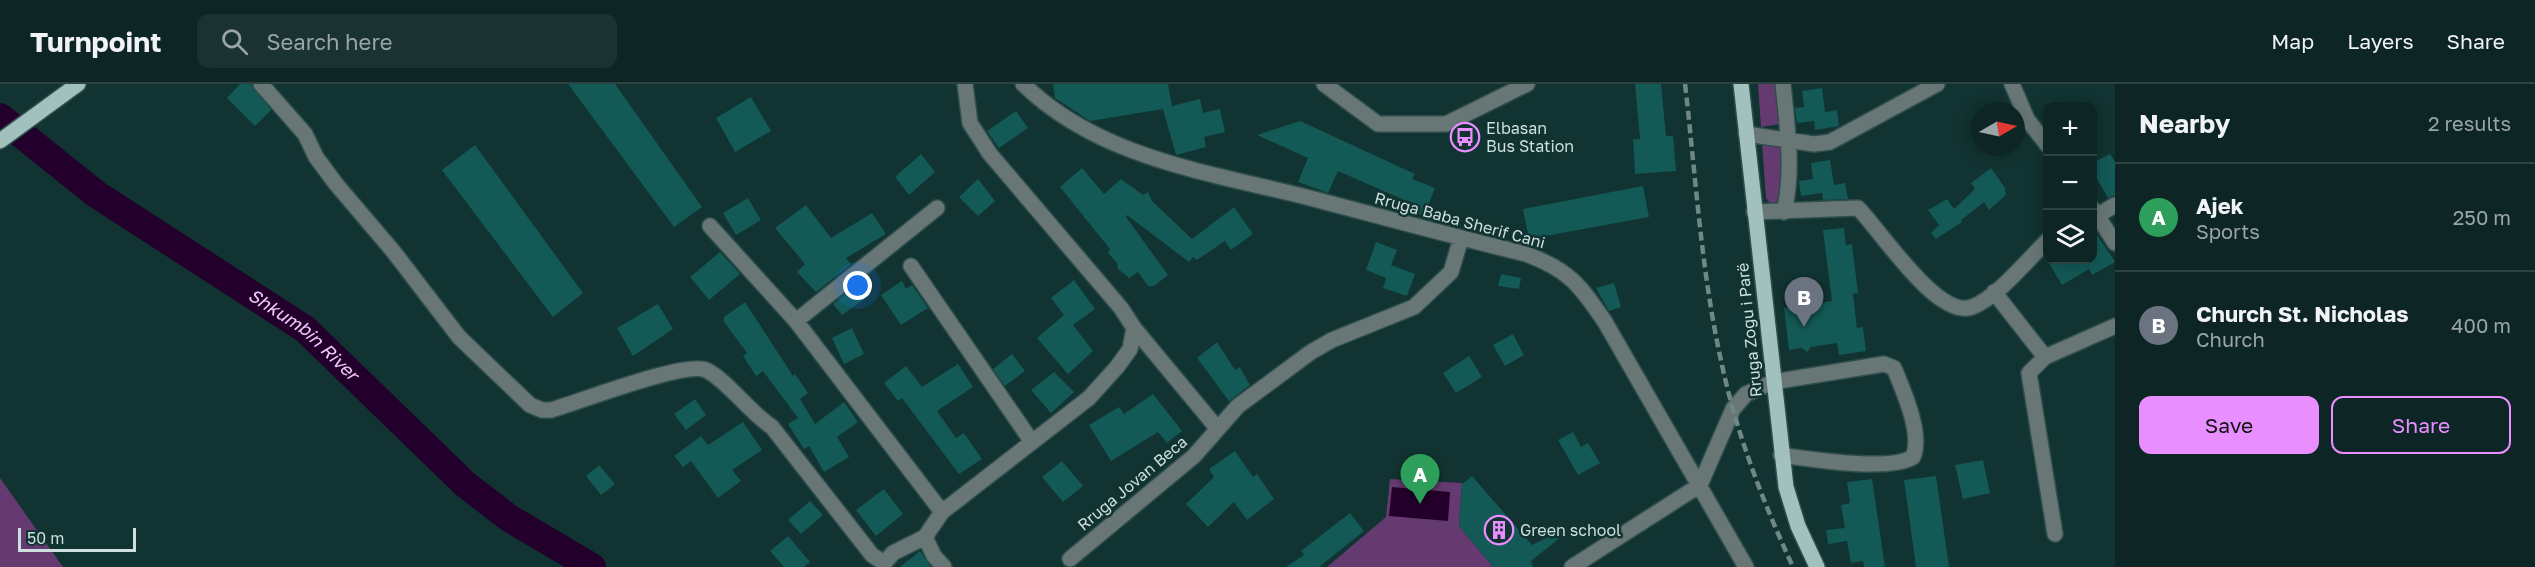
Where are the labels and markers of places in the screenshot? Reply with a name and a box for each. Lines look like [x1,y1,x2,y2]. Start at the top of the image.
place label: Elbasan Bus Station [1486,118,1574,156]
bus stop icon: Elbasan Bus Station [1449,121,1481,153]
pin: B [1784,278,1824,327]
pin: A [1400,454,1440,504]
building icon: Green school [1483,514,1515,546]
place label: Green school [1520,520,1621,540]

